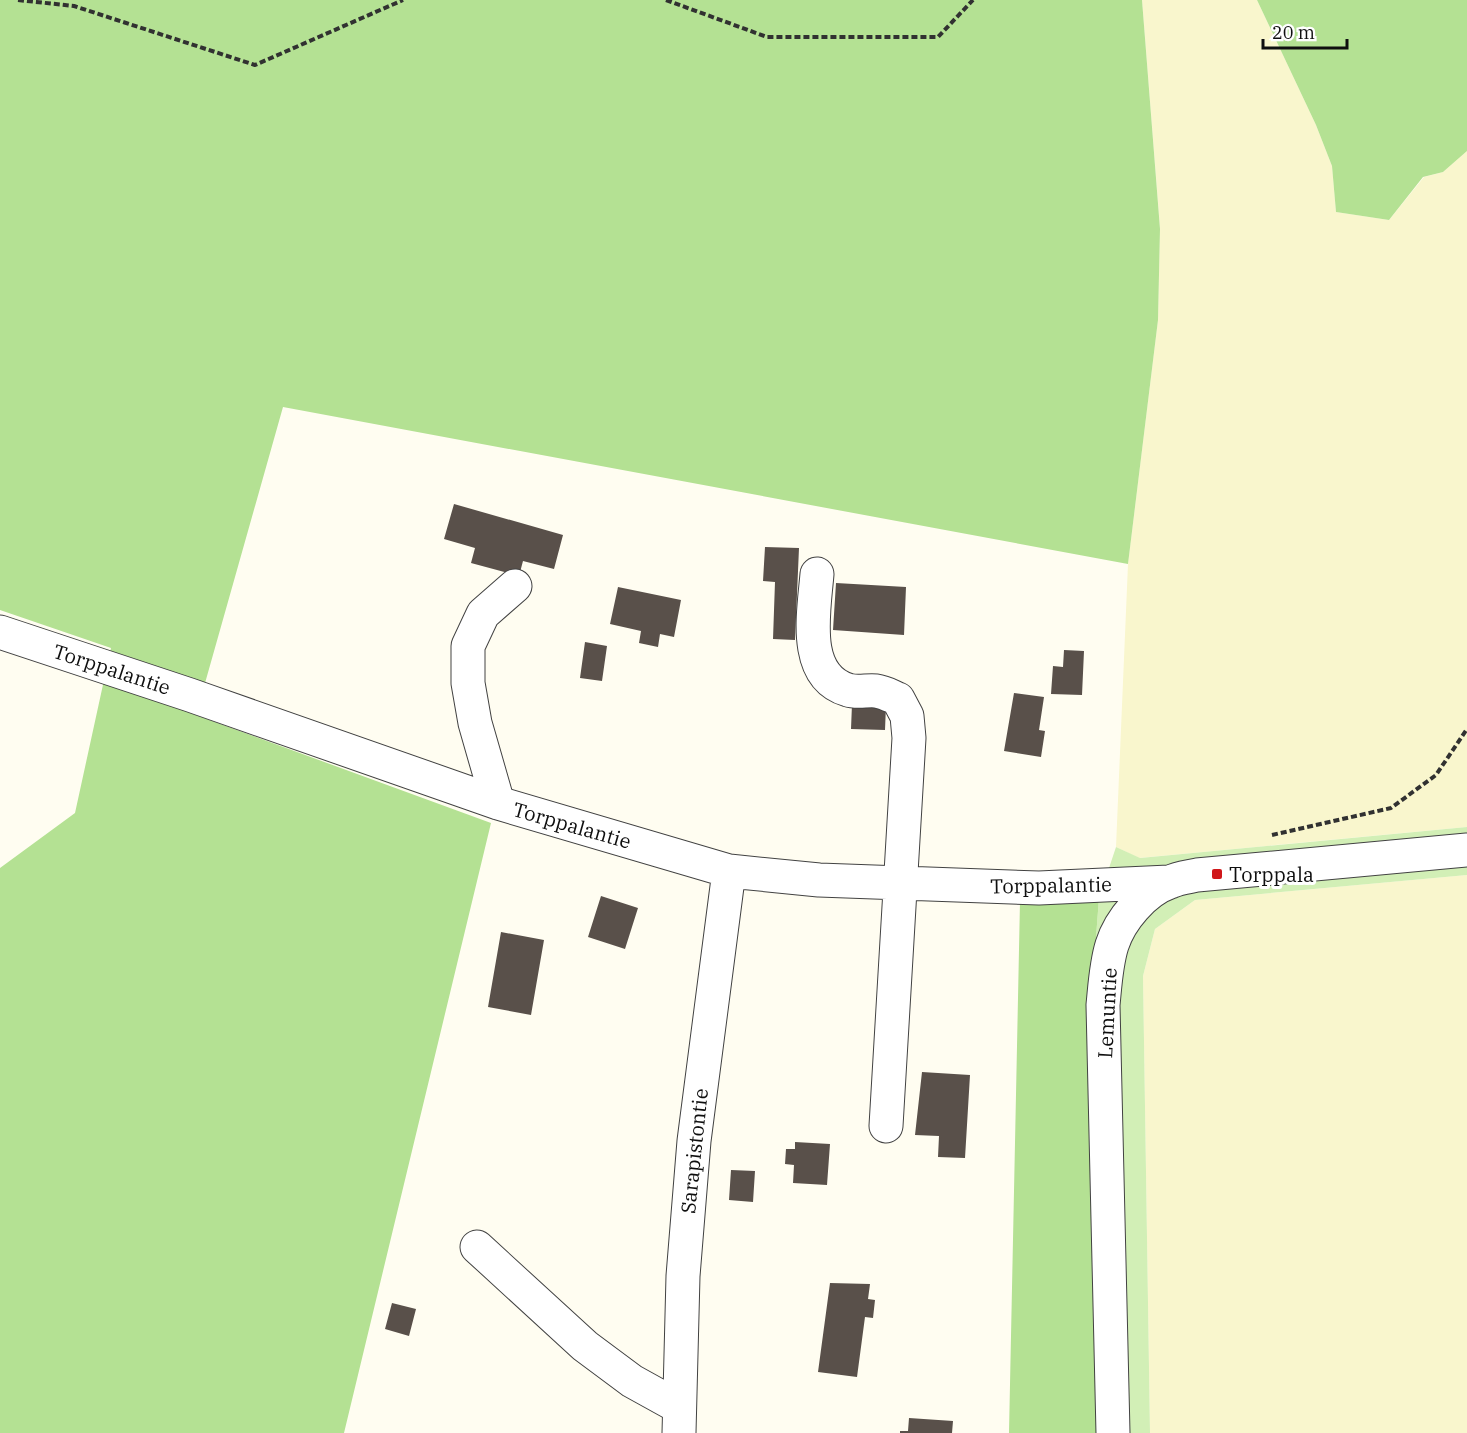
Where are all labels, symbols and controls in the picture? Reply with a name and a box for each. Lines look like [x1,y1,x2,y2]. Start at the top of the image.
scale bar [1263,12,1347,50]
text: 20 m [1272,21,1315,44]
street label: Torppalantie [50,637,174,701]
street label: Torppalantie [510,795,634,855]
place label: Torppala [1229,861,1314,888]
marker: Torppala [1210,867,1224,881]
street label: Torppalantie [990,870,1112,900]
street label: Lemuntie [1091,967,1123,1059]
street label: Sarapistontie [674,1087,714,1215]

